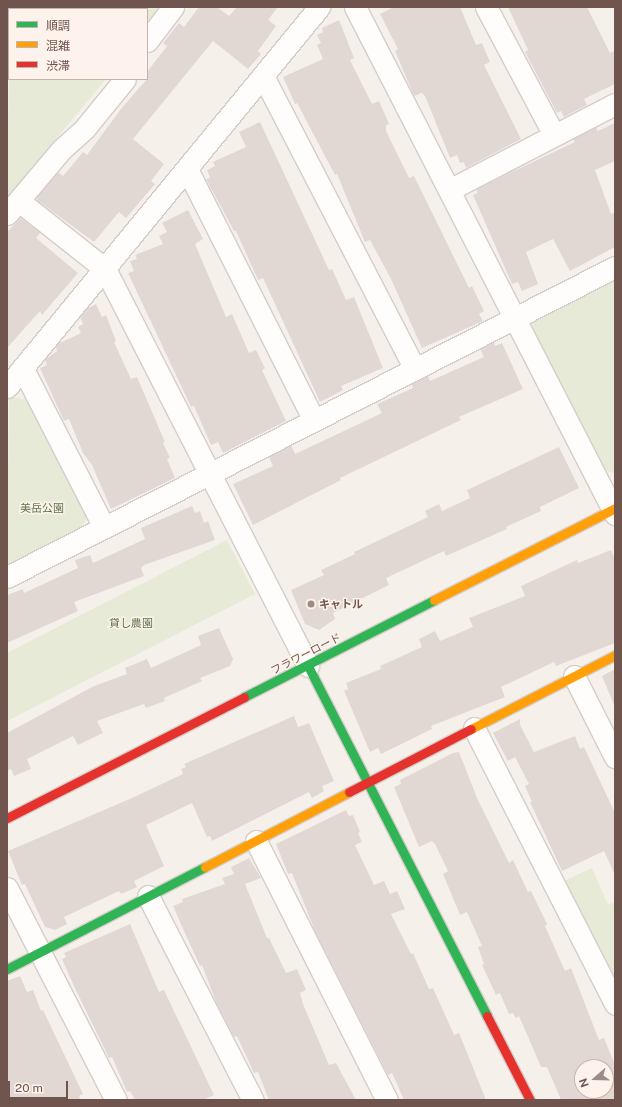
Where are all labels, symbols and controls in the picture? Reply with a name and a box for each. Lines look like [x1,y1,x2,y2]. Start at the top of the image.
legend [8,8,148,80]
text: 順調 [46,19,70,33]
text: 混雑 [46,39,70,53]
text: 渋滞 [46,59,70,73]
park label: 美岳公園 [20,501,64,515]
place label: キャトル [319,597,363,611]
marker: キャトル [306,599,316,609]
park label: 貸し農園 [109,616,153,630]
street label: フラワーロード [269,631,343,677]
north arrow [574,1059,614,1099]
scale bar [10,1073,70,1099]
text: N [577,1077,591,1089]
text: 20 m [15,1081,43,1095]

